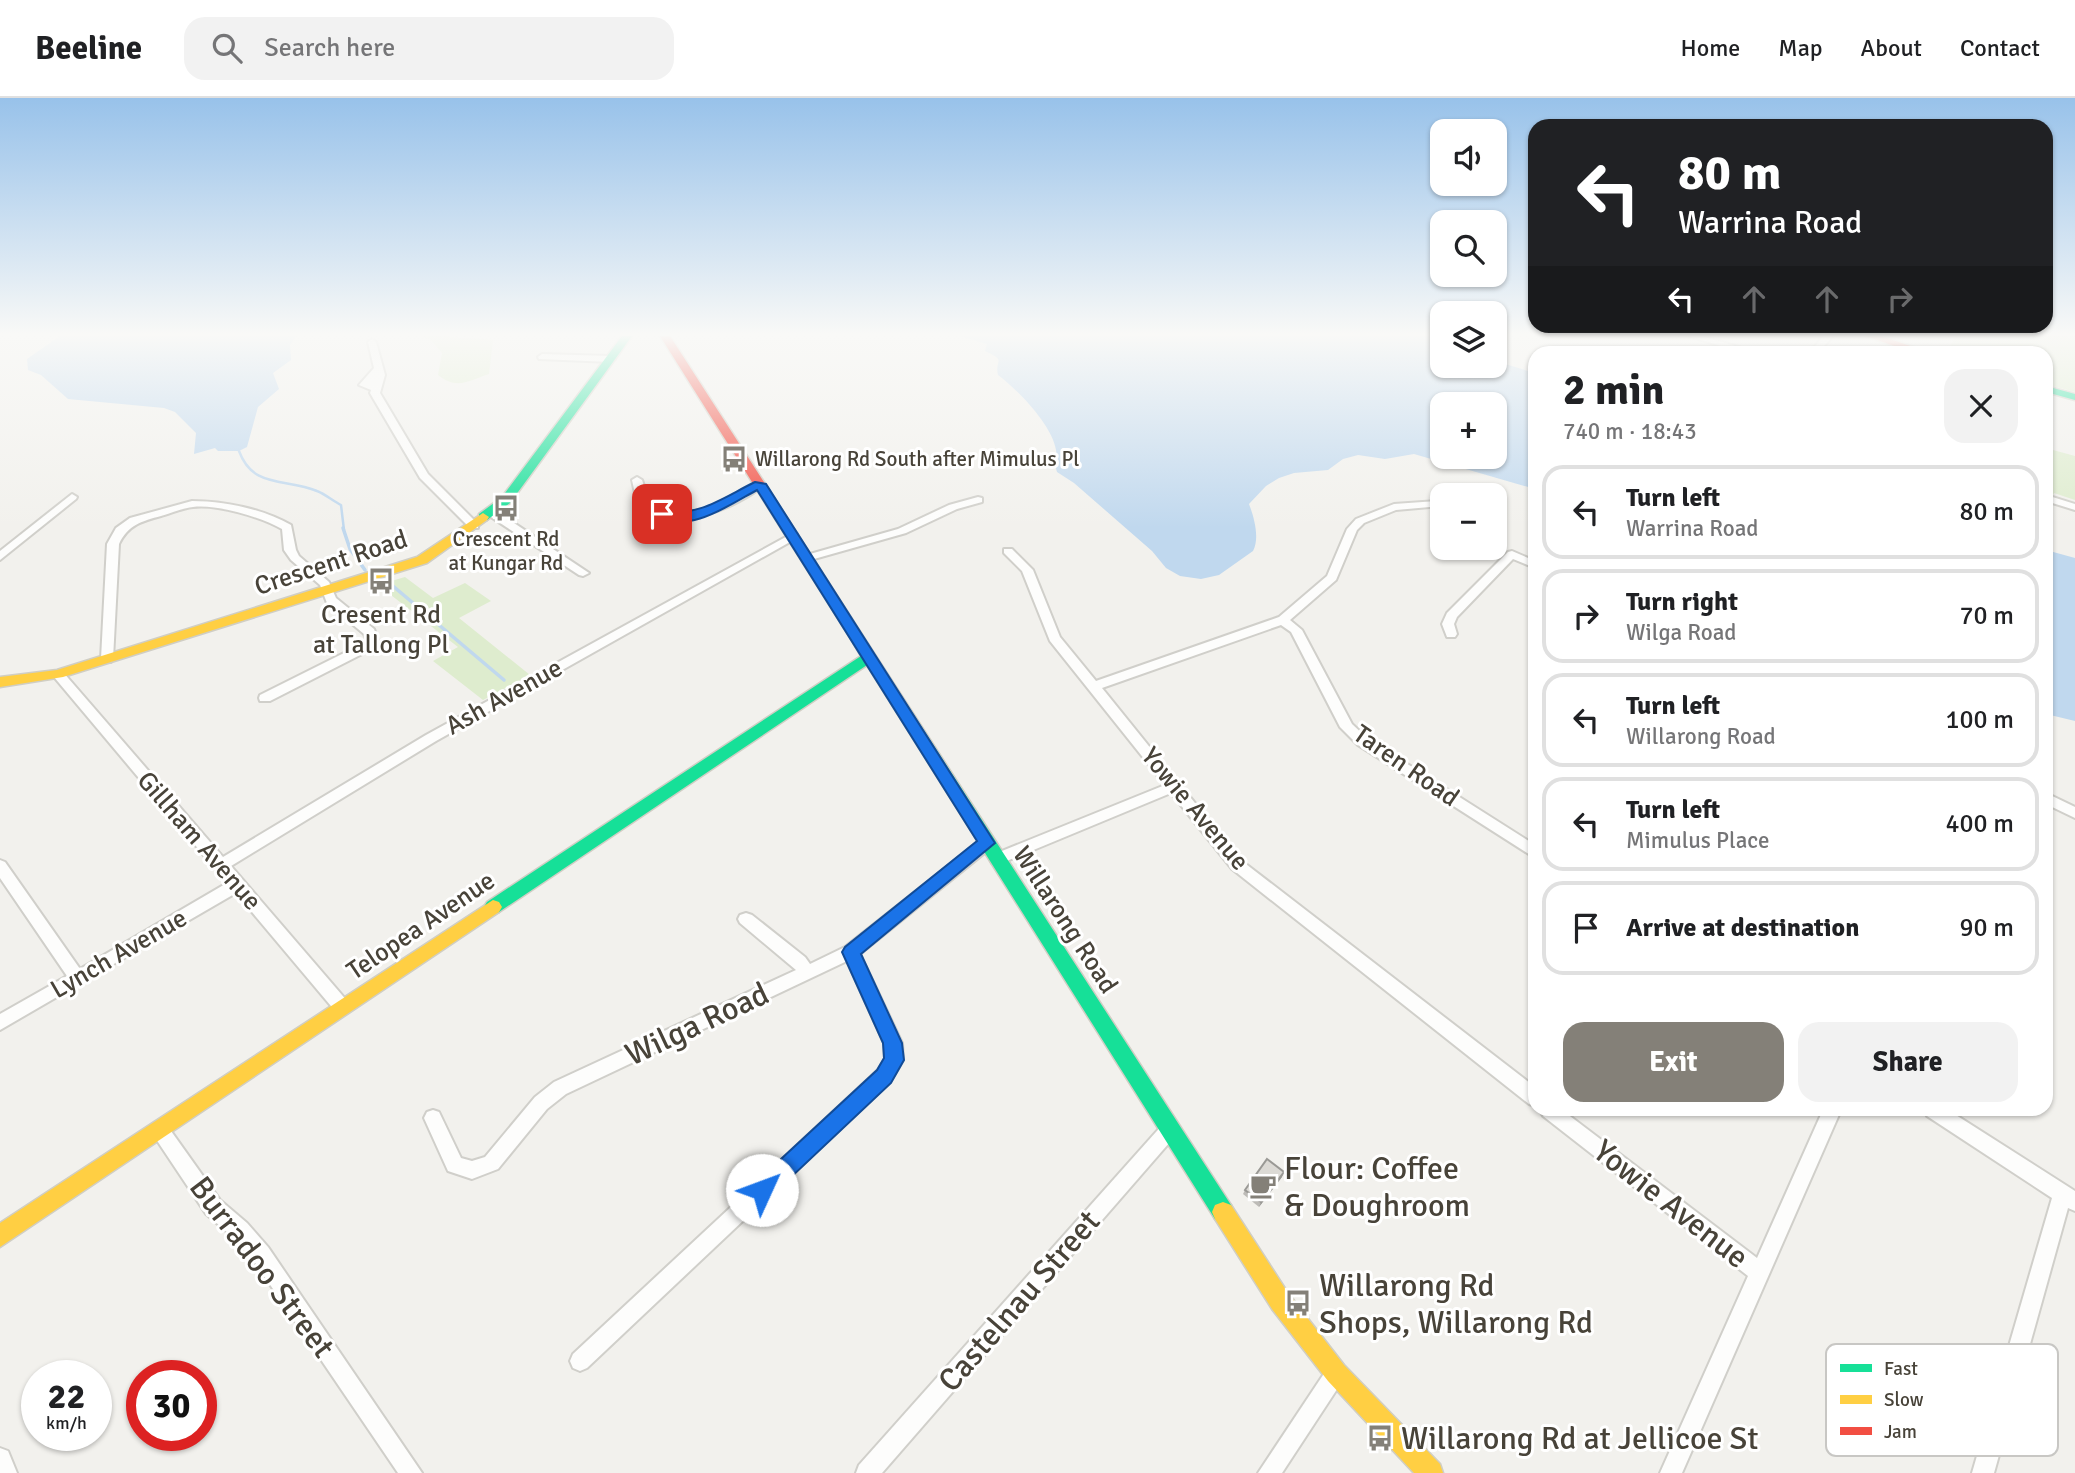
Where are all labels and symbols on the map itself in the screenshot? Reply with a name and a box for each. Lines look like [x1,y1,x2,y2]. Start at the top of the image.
bus stop icon: Willarong Rd South after Mimulus Pl [719,444,749,474]
place label: Willarong Rd South after Mimulus Pl [755,446,1079,472]
pin [632,484,692,544]
bus stop icon: Crescent Rd at Kungar Rd [491,493,521,523]
street label: Crescent Road [250,523,412,603]
place label: Crescent Rd at Kungar Rd [449,526,563,576]
bus stop icon: Cresent Rd at Tallong Pl [366,566,396,596]
place label: Cresent Rd at Tallong Pl [313,599,449,661]
street label: Ash Avenue [440,652,568,742]
street label: Taren Road [1347,718,1465,814]
street label: Yowie Avenue [1134,741,1256,877]
street label: Gillham Avenue [130,765,268,917]
street label: Willarong Road [1005,840,1125,1000]
street label: Telopea Avenue [341,865,501,987]
street label: Lynch Avenue [45,902,193,1006]
street label: Wilga Road [619,974,775,1074]
street label: Yowie Avenue [1586,1131,1756,1277]
place label: Flour: Coffee & Doughroom [1284,1149,1470,1225]
position arrow [725,1153,799,1227]
street label: Burradoo Street [181,1169,343,1365]
cafe icon: Flour: Coffee & Doughroom [1248,1171,1278,1201]
street label: Castelnau Street [930,1202,1108,1400]
place label: Willarong Rd Shops, Willarong Rd [1319,1266,1593,1342]
bus stop icon: Willarong Rd Shops, Willarong Rd [1283,1288,1313,1318]
legend [1826,1344,2058,1456]
text: Fast [1884,1357,1918,1381]
speed limit sign: 30 [126,1360,217,1451]
text: Slow [1884,1388,1924,1412]
place label: Willarong Rd at Jellicoe St [1401,1419,1759,1458]
text: Jam [1884,1420,1917,1444]
bus stop icon: Willarong Rd at Jellicoe St [1365,1423,1395,1453]

